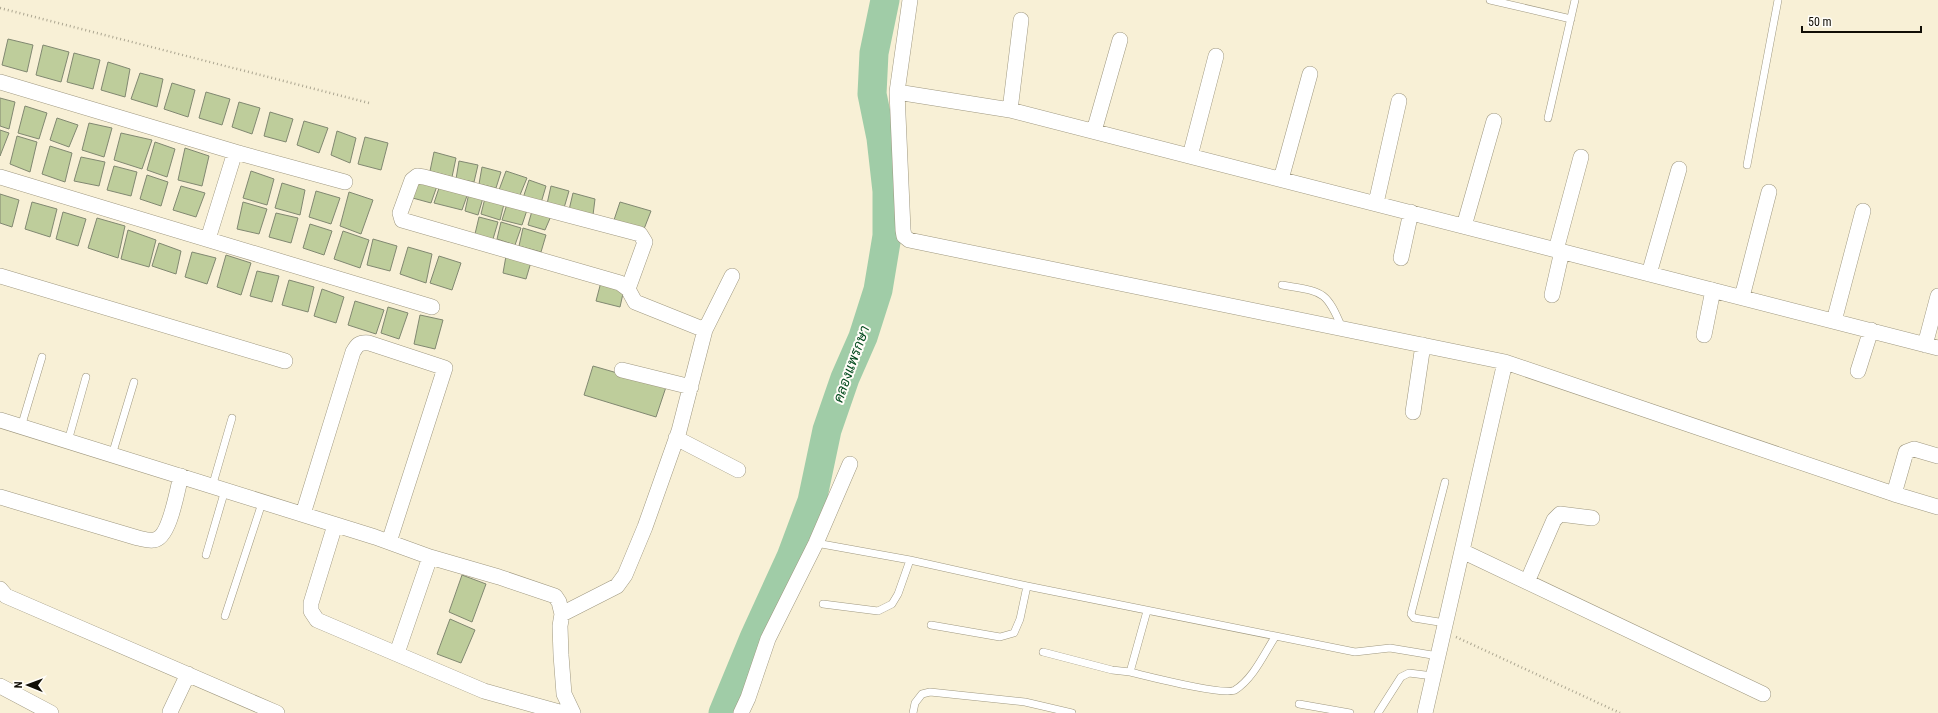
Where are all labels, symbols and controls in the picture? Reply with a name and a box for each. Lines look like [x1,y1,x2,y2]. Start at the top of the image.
scale bar [1802,8,1921,34]
text: 50 m [1808,15,1832,29]
water label: คลองแพรกษา [830,323,872,405]
north arrow [8,665,48,705]
text: N [12,681,25,688]

